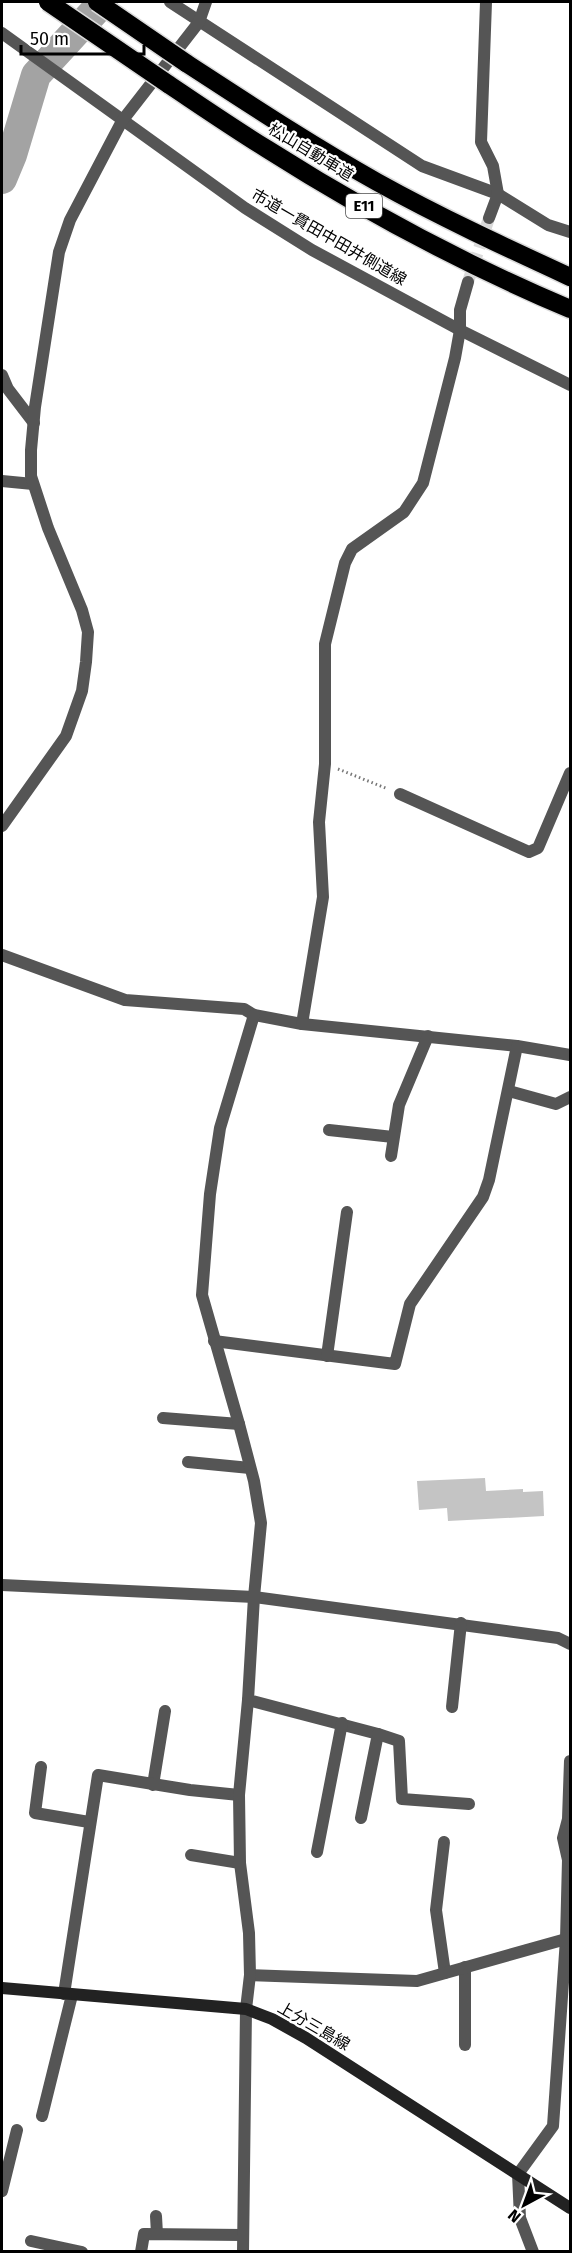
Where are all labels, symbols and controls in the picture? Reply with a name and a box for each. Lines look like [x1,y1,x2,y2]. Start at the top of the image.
scale bar [21,18,144,56]
text: 50 m [30,28,69,50]
street label: 松山自動車道 [265,119,357,185]
street label: 市道一貫田中田井側道線 [248,185,410,289]
road number: E11 [346,194,382,218]
street label: 上分三島線 [275,1998,353,2054]
north arrow [494,2175,554,2235]
text: N [504,2205,525,2227]

